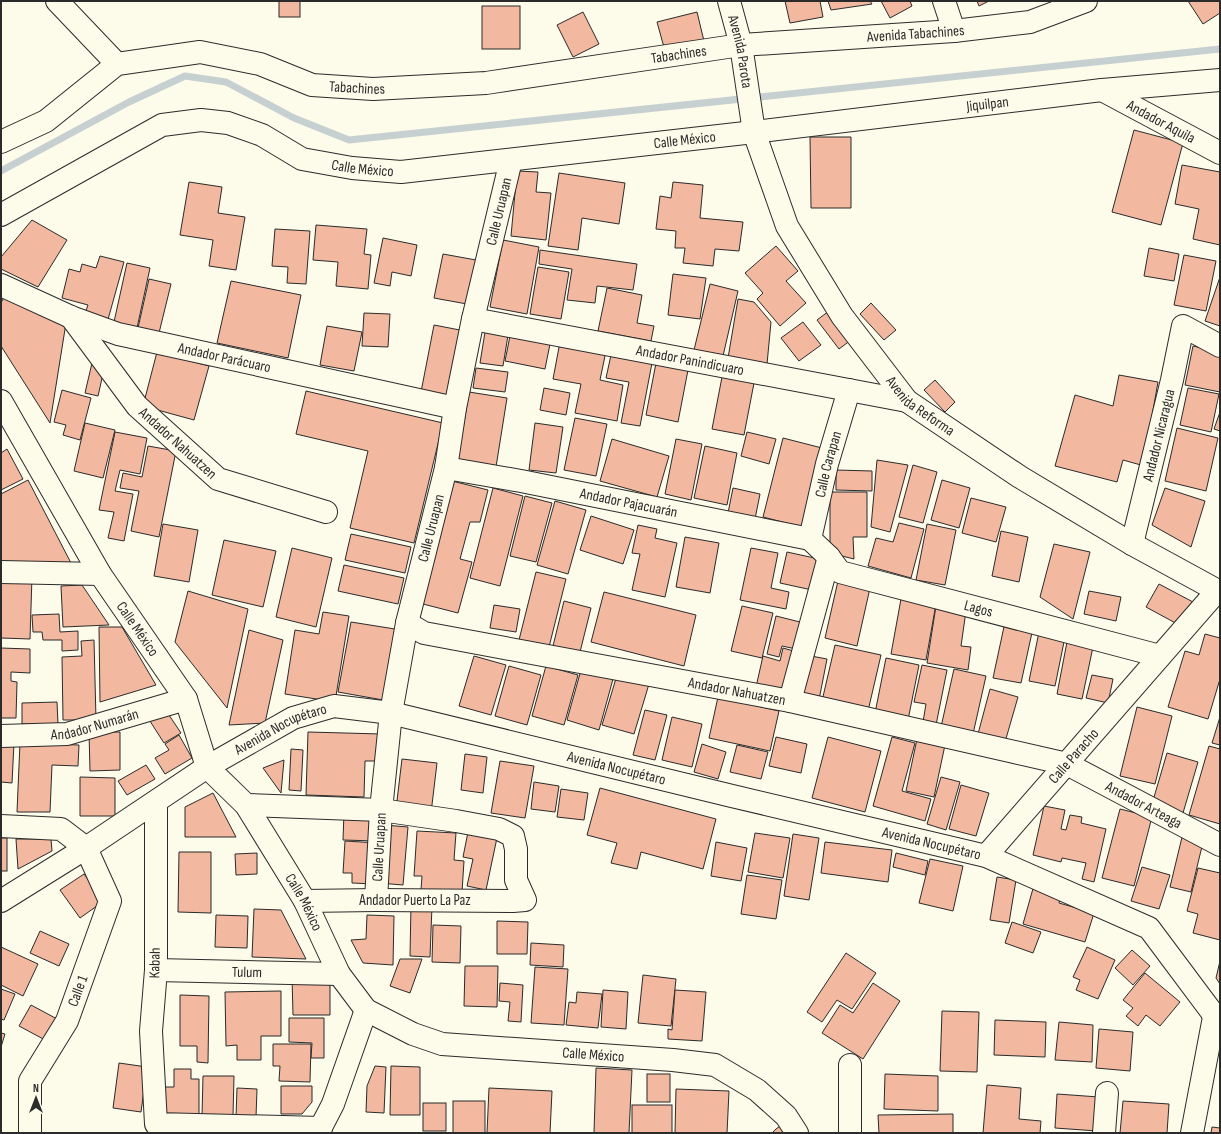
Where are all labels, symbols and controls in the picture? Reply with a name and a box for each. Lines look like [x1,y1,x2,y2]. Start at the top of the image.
street label: Avenida Parota [723,12,757,90]
street label: Avenida Tabachines [865,20,965,46]
street label: Tabachines [650,41,708,68]
street label: Tabachines [329,77,386,99]
street label: Jiquilpan [964,92,1010,116]
street label: Andador Aquila [1123,95,1199,148]
street label: Calle México [653,127,717,153]
street label: Calle México [330,155,394,181]
street label: Calle Uruapan [481,176,516,247]
street label: Andador Parácuaro [175,338,273,377]
street label: Andador Panindicuaro [634,340,746,380]
street label: Avenida Reforma [881,371,959,440]
street label: Andador Nicaragua [1138,387,1179,484]
street label: Andador Nahuatzen [134,402,221,483]
street label: Calle Carapan [810,429,846,499]
street label: Andador Pajacuarán [577,483,679,522]
street label: Calle Uruapan [413,492,449,564]
street label: Lagos [962,596,995,621]
street label: Calle México [112,598,163,660]
street label: Andador Nahuatzen [686,673,787,709]
street label: Avenida Nocupétaro [230,699,329,759]
street label: Andador Numarán [50,704,141,744]
street label: Calle Paracho [1044,724,1103,787]
street label: Avenida Nocupétaro [564,747,668,789]
street label: Andador Arteaga [1102,776,1185,833]
street label: Calle Uruapan [368,812,390,882]
street label: Avenida Nocupétaro [880,822,983,864]
street label: Calle México [281,870,327,934]
street label: Andador Puerto La Paz [358,891,471,910]
street label: Kabah [145,947,165,979]
street label: Tulum [232,962,262,982]
street label: Calle 1 [64,972,93,1009]
street label: Calle México [562,1043,625,1066]
north arrow [16,1078,56,1118]
text: N [33,1082,39,1095]

